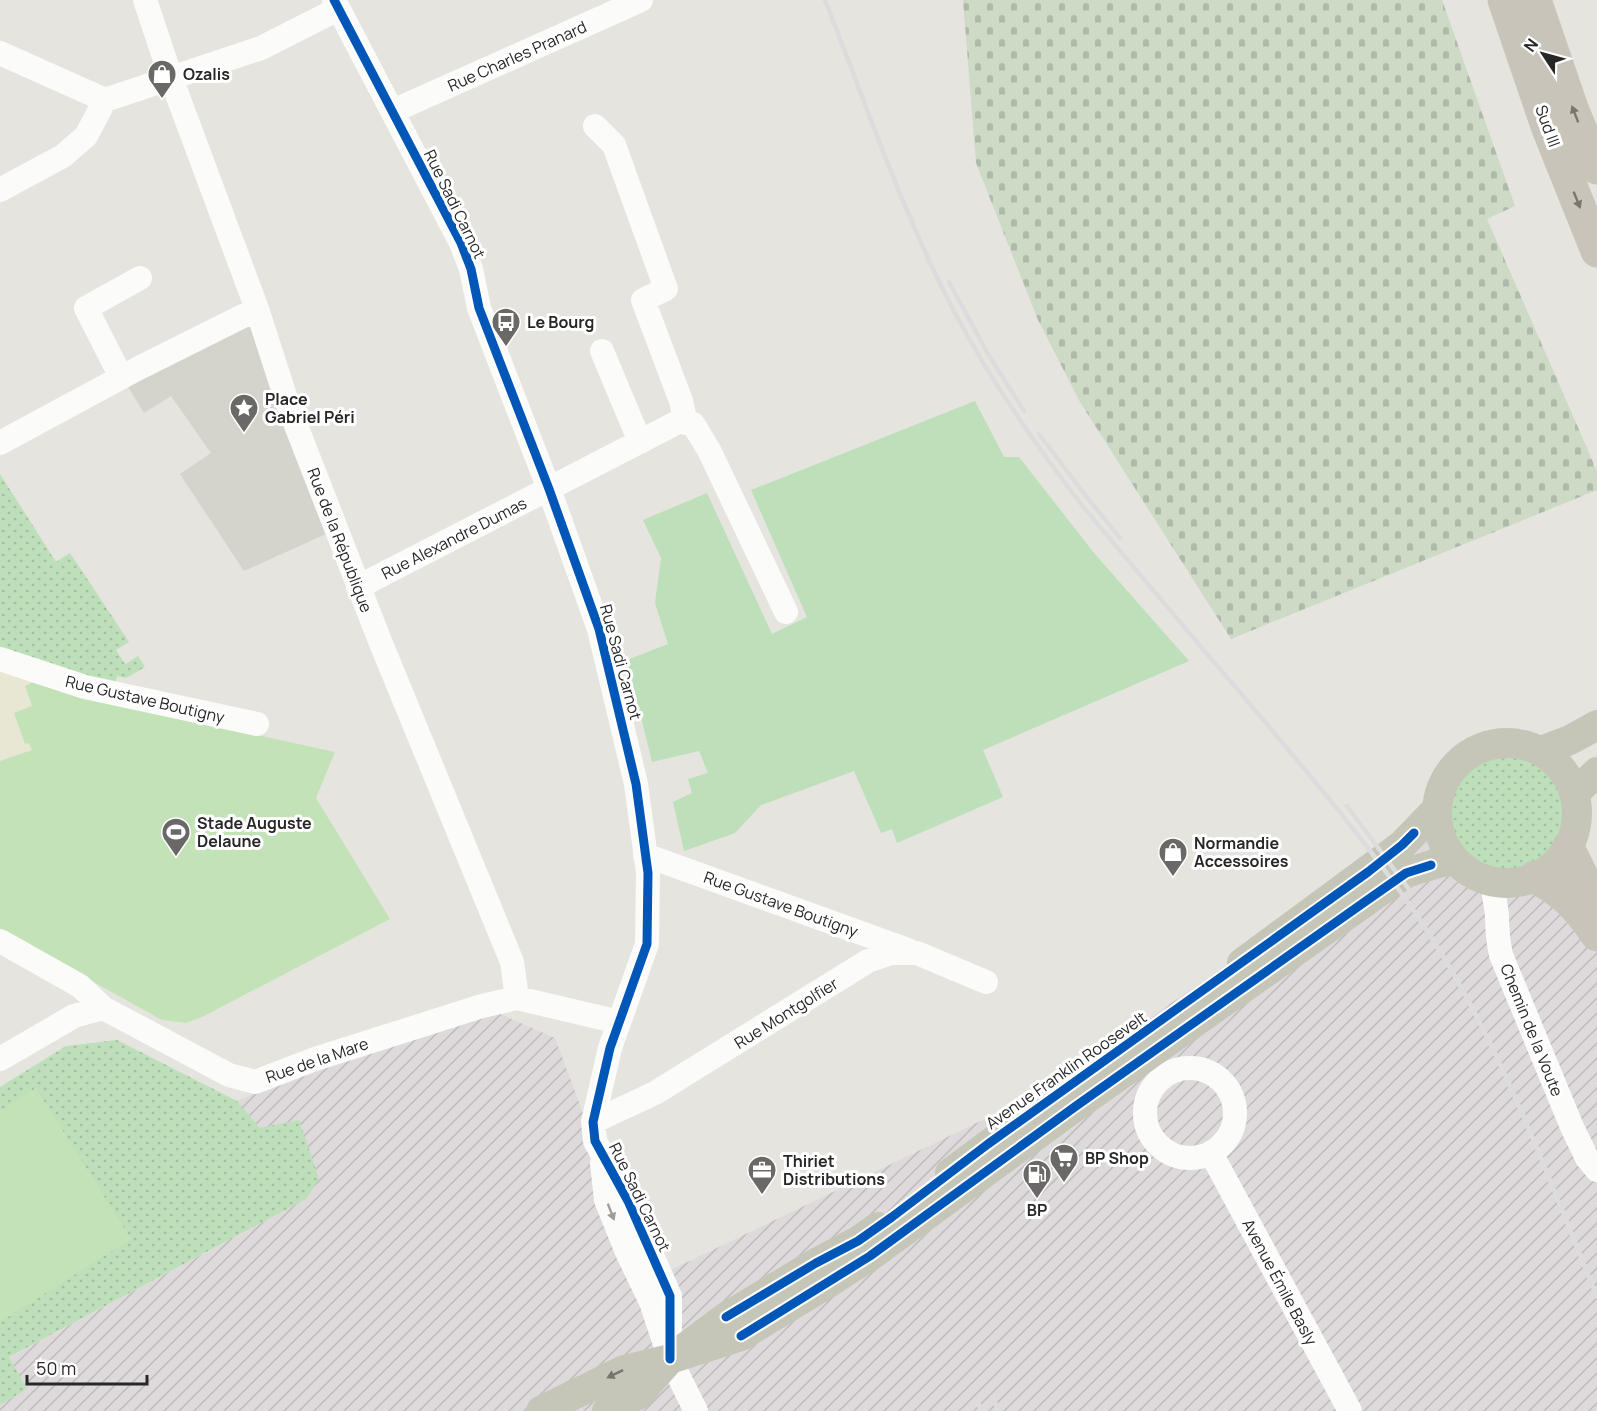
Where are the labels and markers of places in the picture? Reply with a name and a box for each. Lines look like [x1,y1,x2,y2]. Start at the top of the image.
shop icon: Ozalis [146,58,178,100]
place label: Ozalis [183,63,230,85]
bus stop icon: Le Bourg [490,306,522,348]
place label: Le Bourg [527,311,594,333]
place label: Place Gabriel Péri [265,388,355,428]
place icon: Place Gabriel Péri [228,392,260,434]
place label: Stade Auguste Delaune [197,812,312,852]
sports icon: Stade Auguste Delaune [160,816,192,858]
place label: Normandie Accessoires [1194,832,1289,872]
shop icon: Normandie Accessoires [1157,836,1189,878]
supermarket icon: BP Shop [1048,1142,1080,1184]
place label: BP Shop [1085,1147,1149,1169]
place label: Thiriet Distributions [783,1150,885,1190]
office icon: Thiriet Distributions [746,1154,778,1196]
fuel station icon: BP [1021,1158,1053,1200]
place label: BP [1027,1199,1047,1221]

